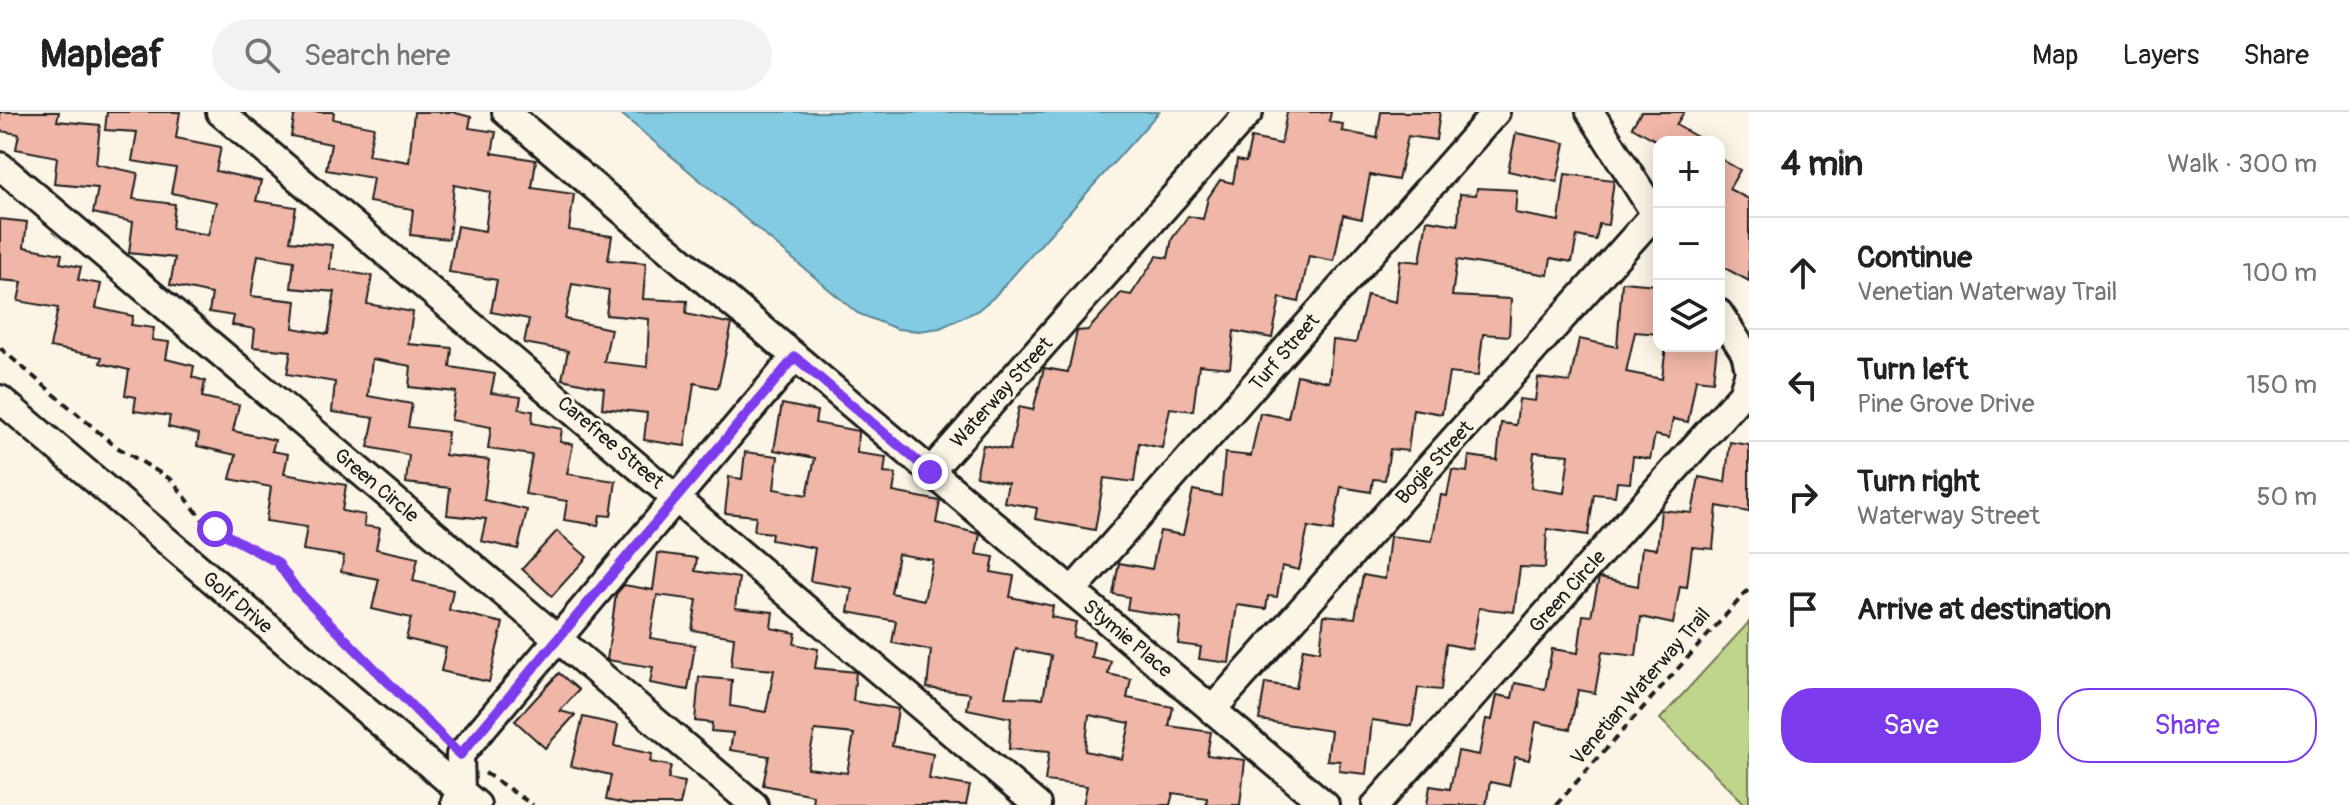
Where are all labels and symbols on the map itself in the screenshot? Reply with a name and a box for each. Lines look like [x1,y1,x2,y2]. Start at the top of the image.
street label: Turf Street [1244,308,1325,396]
street label: Waterway Street [945,331,1058,453]
street label: Carefree Street [552,391,670,495]
street label: Bogie Street [1390,415,1479,509]
street label: Green Circle [329,443,424,528]
route end [912,454,948,490]
route start [197,511,233,547]
street label: Green Circle [1524,545,1611,638]
street label: Golf Drive [197,566,278,639]
street label: Stymie Place [1078,594,1178,683]
street label: Venetian Waterway Trail [1565,603,1716,770]

